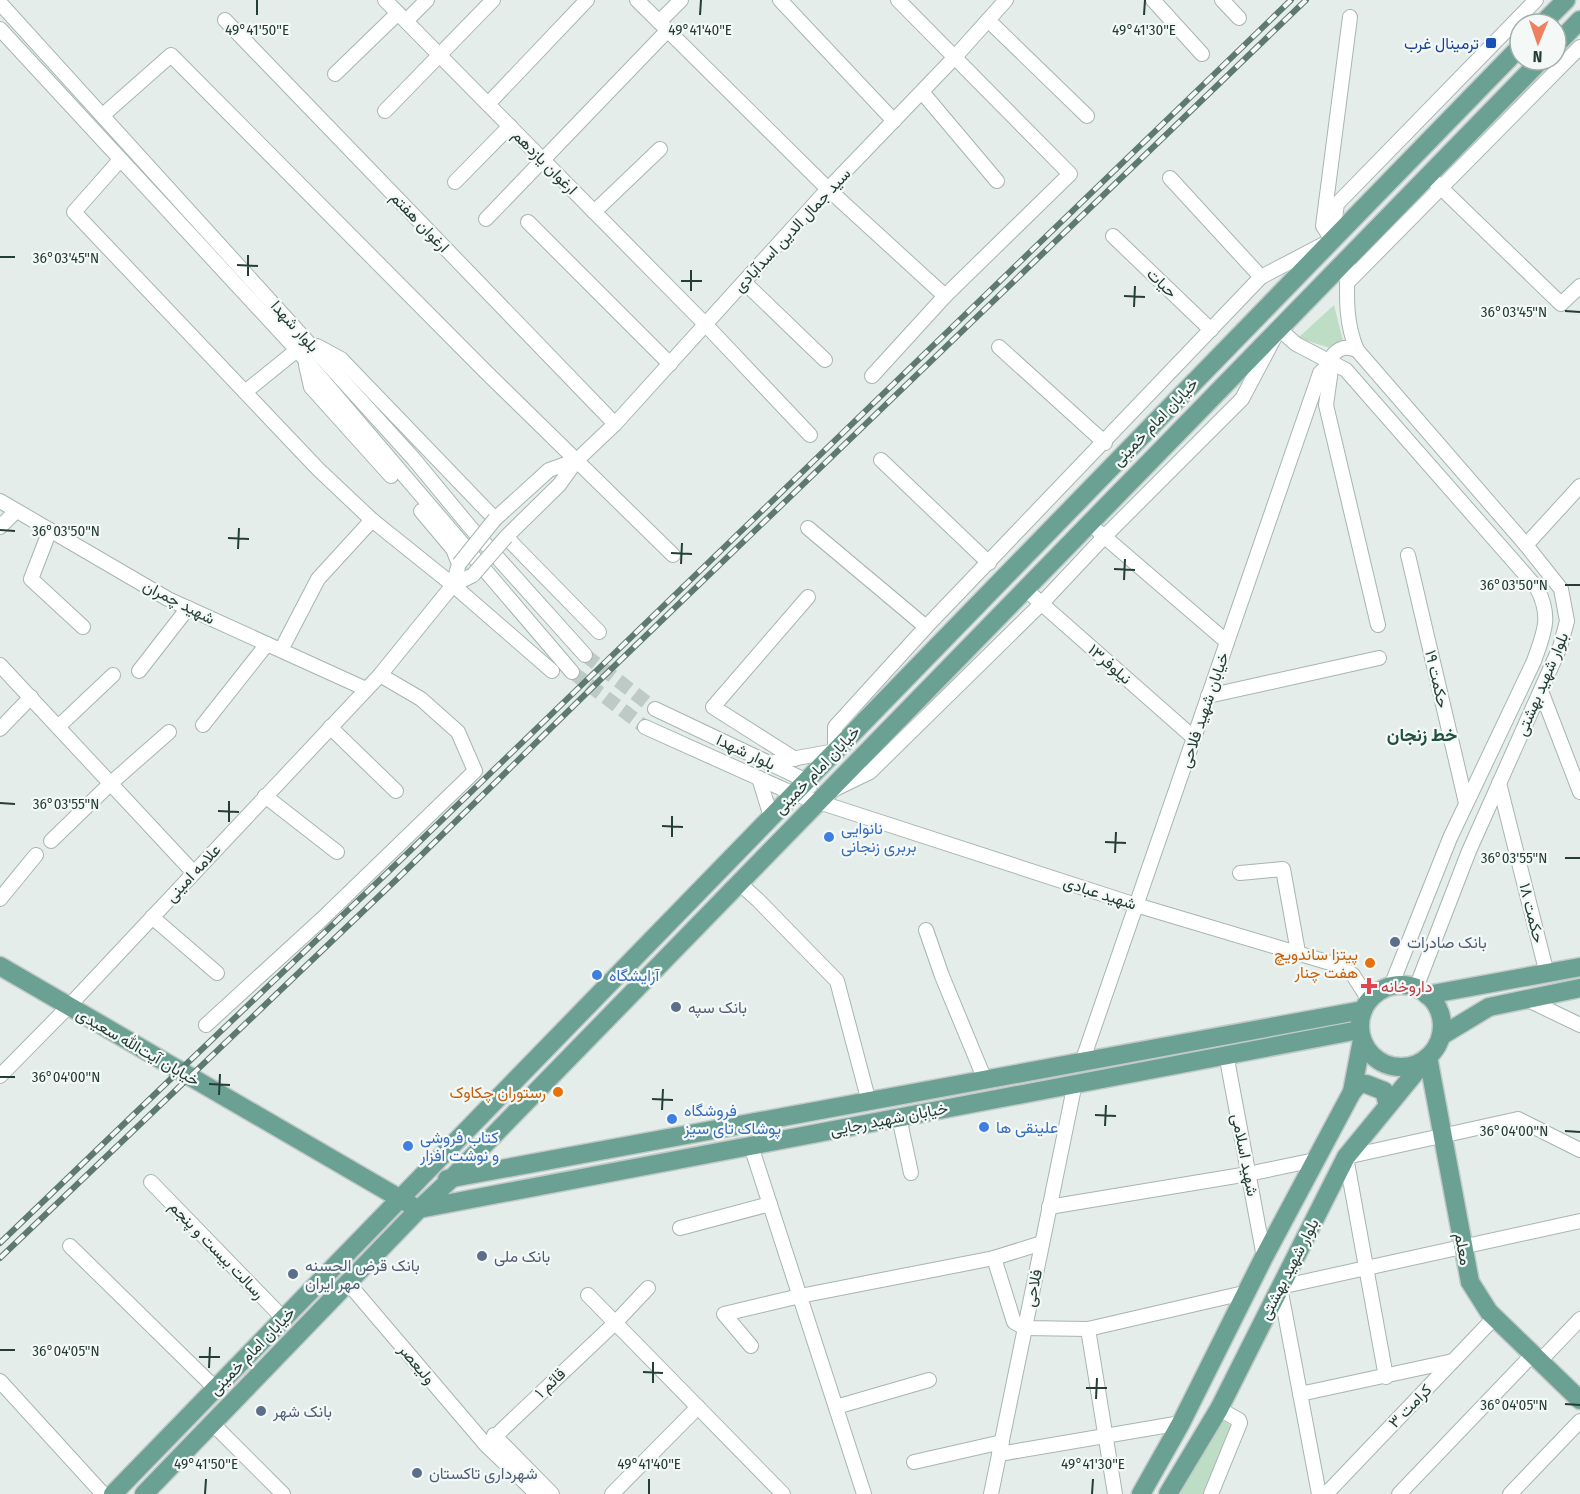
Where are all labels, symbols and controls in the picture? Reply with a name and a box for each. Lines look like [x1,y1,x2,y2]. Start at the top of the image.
north arrow [1508,12,1568,72]
text: 49°41'50"E [225,21,289,39]
text: 49°41'40"E [668,21,732,39]
text: 49°41'30"E [1112,21,1176,39]
place label: ترمینال غرب [1404,34,1479,54]
marker: ترمینال غرب [1484,36,1498,50]
text: N [1532,47,1543,66]
street label: ارغوان یازدهم [508,126,581,199]
street label: سید جمال الدین اسدآبادی [730,164,855,297]
street label: ارغوان هفتم [386,188,453,257]
text: 36°03'45"N [33,249,99,267]
street label: حیات [1143,264,1181,302]
street label: بلوار شهدا [266,296,323,356]
text: 36°03'45"N [1481,303,1547,321]
street label: خیابان امام خمینی [1108,374,1203,471]
text: 36°03'50"N [32,522,100,540]
street label: شهید چمران [139,576,218,630]
text: 36°03'50"N [1480,576,1548,594]
street label: بلوار شهید بهشتی [1512,629,1573,739]
street label: نیلوفر۱۳ [1084,640,1136,689]
street label: حکمت ۱۹ [1421,648,1453,710]
street label: خیابان شهید فلاحی [1175,649,1234,771]
street label: خیابان امام خمینی [770,722,865,819]
district label: خط زنجان [1387,724,1457,746]
street label: بلوار شهدا [713,730,778,775]
text: 36°03'55"N [33,795,99,813]
place label: نانوایی بربری زنجانی [841,819,916,857]
marker: نانوایی بربری زنجانی [822,830,836,844]
street label: علامه امینی [161,840,225,907]
text: 36°03'55"N [1481,849,1547,867]
street label: شهید عبادی [1061,872,1139,915]
street label: حکمت ۱۸ [1515,881,1549,945]
place label: بانک صادرات [1407,933,1487,953]
marker: بانک صادرات [1388,935,1402,949]
place label: پیتزا ساندویچ هفت چنار [1274,945,1358,984]
marker: پیتزا ساندویچ هفت چنار [1363,956,1377,970]
place label: آرایشگاه [609,966,660,986]
marker: آرایشگاه [590,968,604,982]
place label: داروخانه [1381,977,1432,997]
marker: داروخانه [1362,979,1376,993]
place label: بانک سپه [688,998,747,1019]
marker: بانک سپه [669,1000,683,1014]
street label: خیابان آیت‌الله سعیدی [73,1004,203,1091]
text: 36°04'00"N [32,1068,100,1086]
place label: رستوران چکاوک [449,1083,546,1104]
marker: رستوران چکاوک [551,1085,565,1099]
street label: خیابان شهید رجایی [829,1098,950,1141]
place label: فروشگاه پوشاک تای سیز [683,1101,781,1140]
marker: فروشگاه پوشاک تای سیز [665,1112,679,1126]
street label: شهید اسلامی [1227,1112,1262,1198]
place label: علینقی ها [996,1118,1058,1138]
marker: علینقی ها [977,1120,991,1134]
text: 36°04'00"N [1480,1122,1548,1140]
place label: کتاب فروشی و نوشت افزار [419,1128,499,1166]
marker: کتاب فروشی و نوشت افزار [401,1139,415,1153]
street label: رسالت بیست و پنجم [164,1197,269,1304]
street label: بلوار شهید بهشتی [1255,1215,1324,1323]
street label: معلم [1450,1231,1475,1267]
place label: بانک ملی [494,1247,550,1267]
marker: بانک ملی [475,1249,489,1263]
place label: بانک قرض الحسنه مهر ایران [305,1256,420,1294]
marker: بانک قرض الحسنه مهر ایران [286,1267,300,1281]
street label: فلاحی [1020,1267,1047,1309]
street label: خیابان امام خمینی [205,1303,300,1400]
street label: ولیعصر [393,1339,439,1389]
text: 36°04'05"N [32,1342,100,1360]
street label: قائم ۱ [531,1364,570,1403]
street label: کرامت ۳ [1385,1380,1436,1433]
text: 36°04'05"N [1480,1396,1548,1414]
place label: بانک شهر [272,1402,332,1422]
marker: بانک شهر [254,1404,268,1418]
text: 49°41'50"E [174,1455,238,1473]
text: 49°41'40"E [617,1455,681,1473]
text: 49°41'30"E [1061,1455,1125,1473]
place label: شهرداری تاکستان [429,1464,538,1484]
marker: شهرداری تاکستان [410,1466,424,1480]

